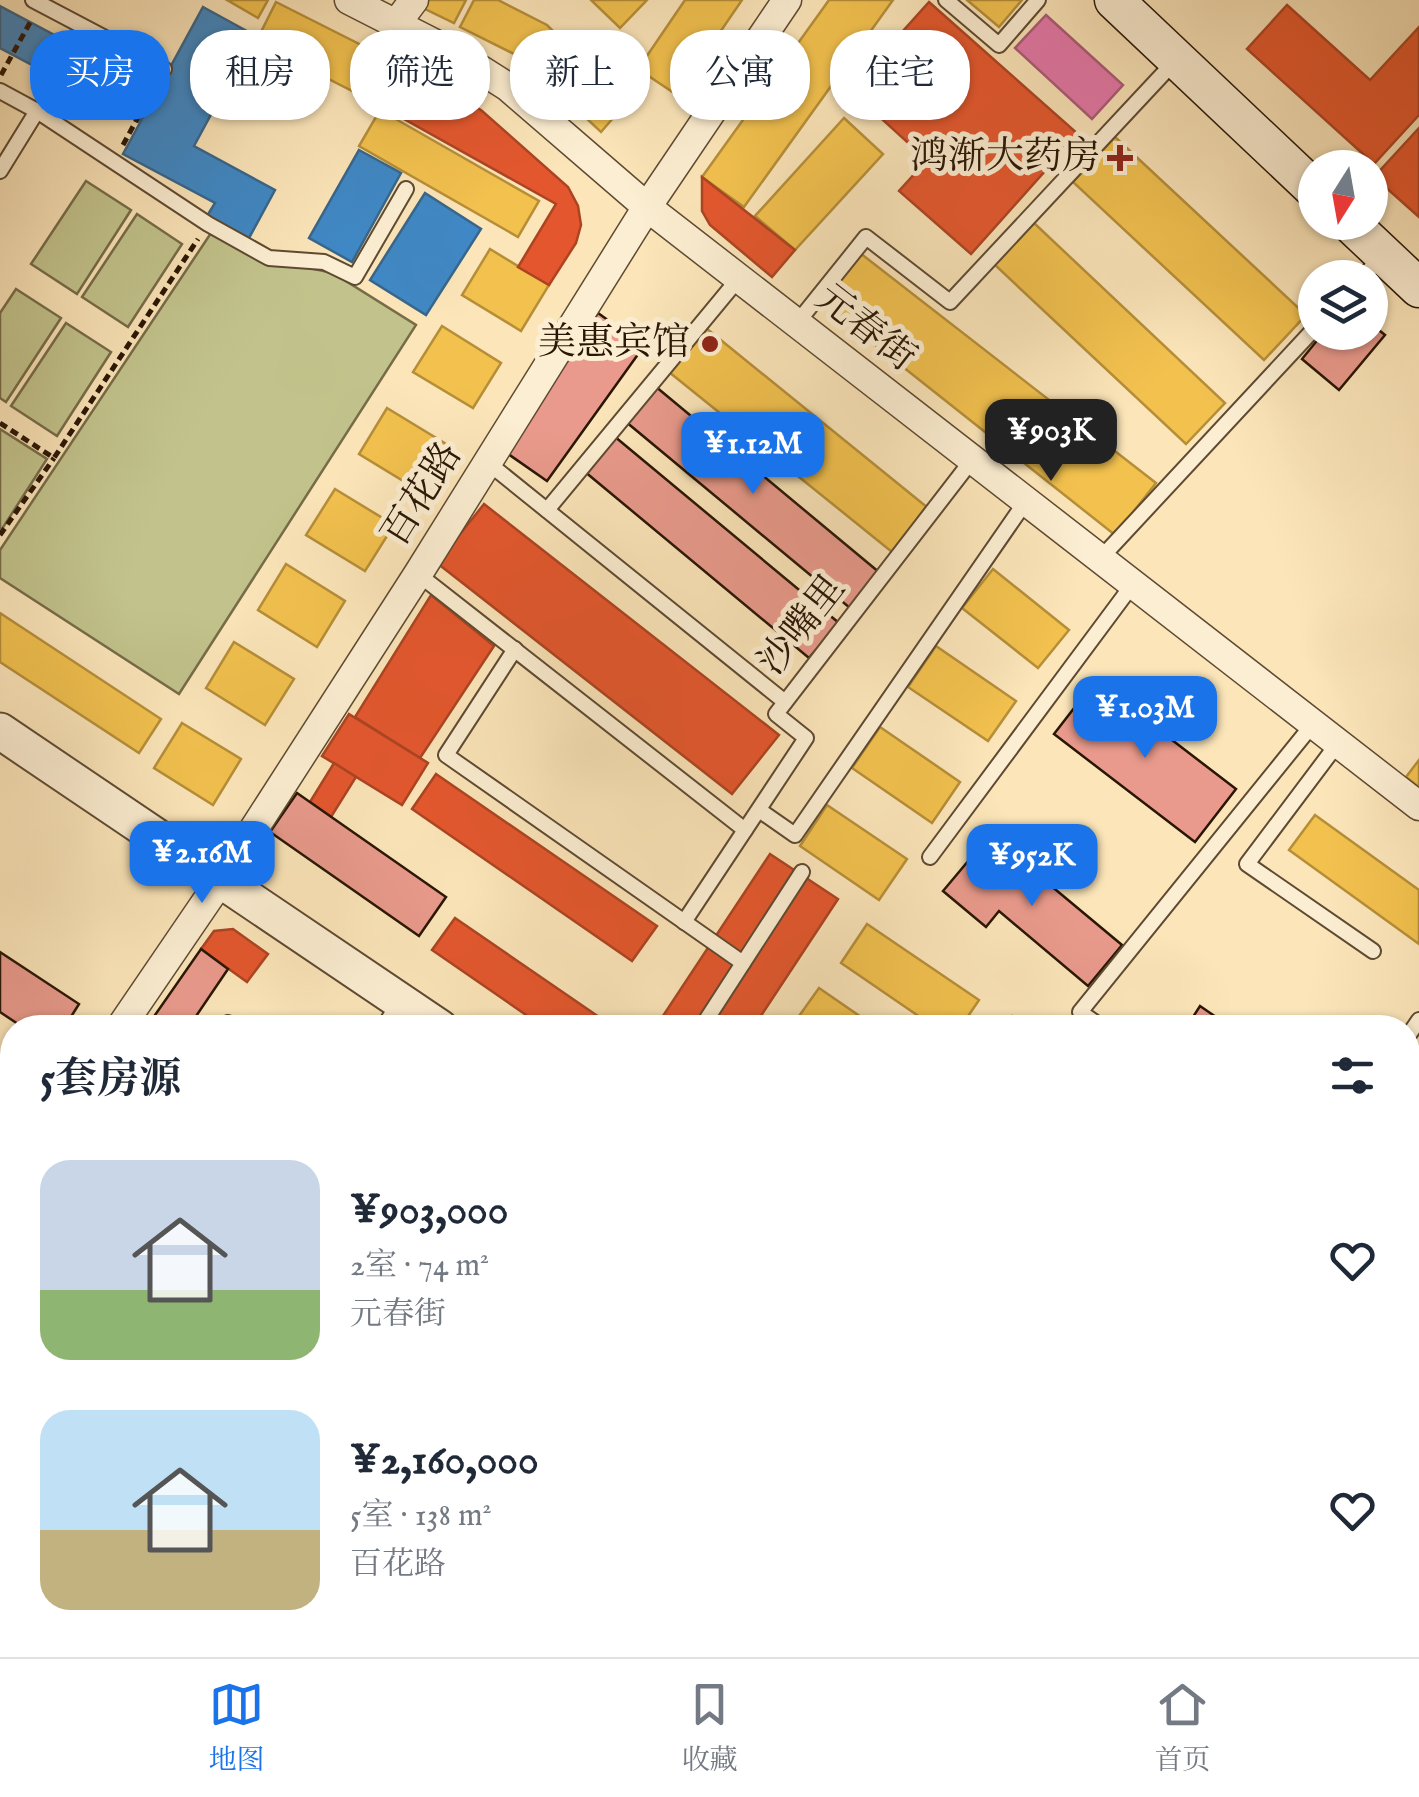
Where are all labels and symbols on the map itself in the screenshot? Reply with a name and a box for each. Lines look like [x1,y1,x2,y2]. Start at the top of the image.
place label: 鸿渐大药房 [910,134,1100,182]
marker: 鸿渐大药房 [1109,147,1131,169]
north arrow [1298,150,1388,240]
street label: 元春街 [805,275,925,383]
place label: 美惠宾馆 [538,320,690,368]
marker: 美惠宾馆 [699,333,721,355]
pin: ¥903K [981,399,1121,484]
pin: ¥1.12M [672,412,834,497]
street label: 百花路 [372,434,474,556]
street label: 沙嘴里 [749,566,857,686]
pin: ¥1.03M [1064,676,1226,761]
pin: ¥2.16M [121,821,283,906]
pin: ¥952K [962,824,1102,909]

